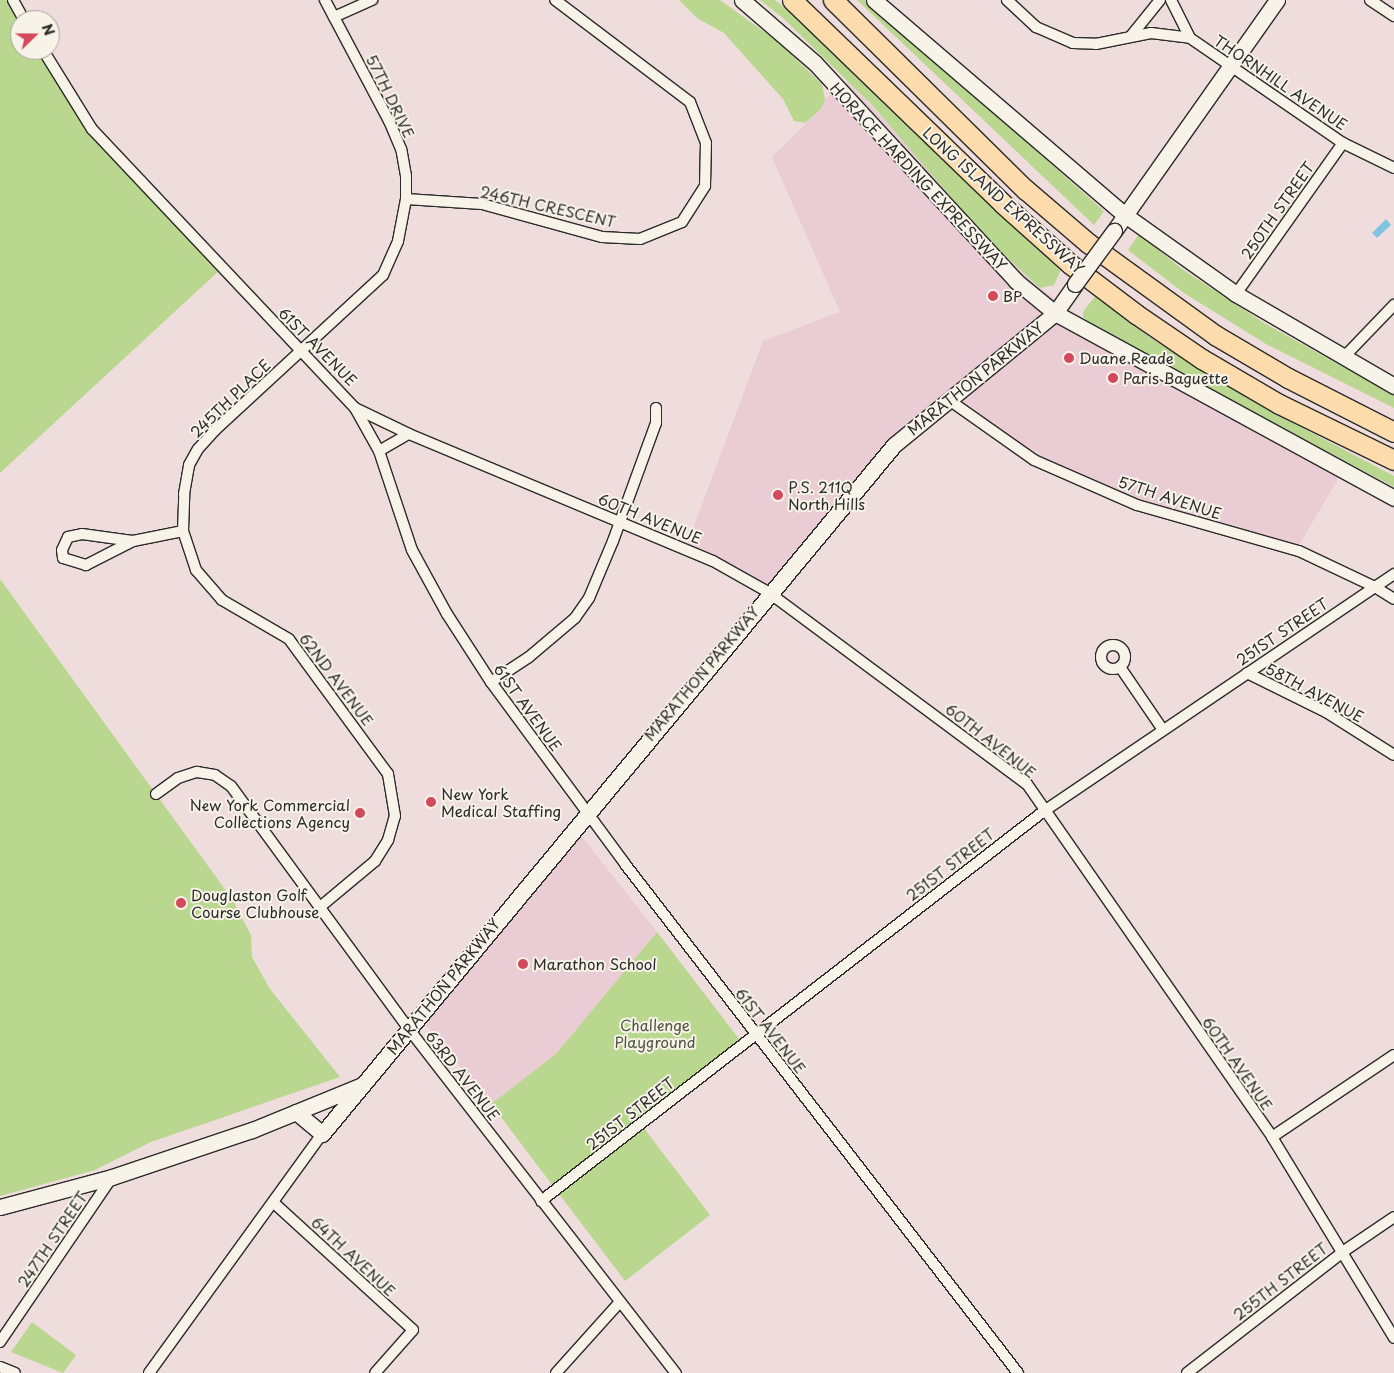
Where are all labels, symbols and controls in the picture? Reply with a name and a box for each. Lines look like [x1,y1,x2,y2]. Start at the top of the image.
north arrow [10,10,60,60]
text: N [37,20,60,39]
street label: THORNHILL AVENUE [1211,31,1351,133]
street label: 57TH DRIVE [363,51,419,141]
street label: HORACE HARDING EXPRESSWAY [827,78,1011,274]
street label: LONG ISLAND EXPRESSWAY [919,122,1089,278]
street label: 250TH STREET [1237,158,1317,262]
street label: 246TH CRESCENT [478,182,618,230]
place label: BP [1003,287,1022,305]
marker: BP [987,290,999,302]
street label: 61ST AVENUE [275,303,361,389]
street label: MARATHON PARKWAY [903,317,1047,439]
place label: Duane Reade [1079,349,1175,367]
marker: Duane Reade [1063,352,1075,364]
street label: 245TH PLACE [186,355,274,441]
place label: Paris Baguette [1123,369,1229,387]
marker: Paris Baguette [1107,372,1119,384]
street label: 57TH AVENUE [1116,472,1224,522]
place label: P.S. 211Q North Hills [788,477,866,512]
street label: 60TH AVENUE [596,489,704,547]
marker: P.S. 211Q North Hills [772,489,784,501]
street label: 251ST STREET [1232,593,1332,669]
street label: MARATHON PARKWAY [639,602,763,744]
street label: 62ND AVENUE [296,629,378,729]
street label: 58TH AVENUE [1263,659,1367,725]
street label: 61ST AVENUE [490,660,566,754]
street label: 60TH AVENUE [942,699,1040,781]
place label: New York Medical Staffing [441,784,561,819]
place label: New York Commercial Collections Agency [190,795,350,830]
marker: New York Medical Staffing [425,796,437,808]
marker: New York Commercial Collections Agency [354,807,366,819]
street label: 251ST STREET [901,823,999,905]
place label: Douglaston Golf Course Clubhouse [191,885,321,920]
marker: Douglaston Golf Course Clubhouse [175,897,187,909]
street label: MARATHON PARKWAY [382,914,504,1058]
place label: Marathon School [533,955,656,973]
marker: Marathon School [517,958,529,970]
street label: 61ST AVENUE [732,984,810,1076]
street label: 60TH AVENUE [1199,1013,1277,1113]
park label: Challenge Playground [614,1015,696,1050]
street label: 63RD AVENUE [422,1026,504,1124]
street label: 251ST STREET [581,1072,679,1154]
street label: 247TH STREET [13,1187,91,1291]
street label: 64TH AVENUE [308,1212,400,1300]
street label: 255TH STREET [1229,1238,1331,1324]

